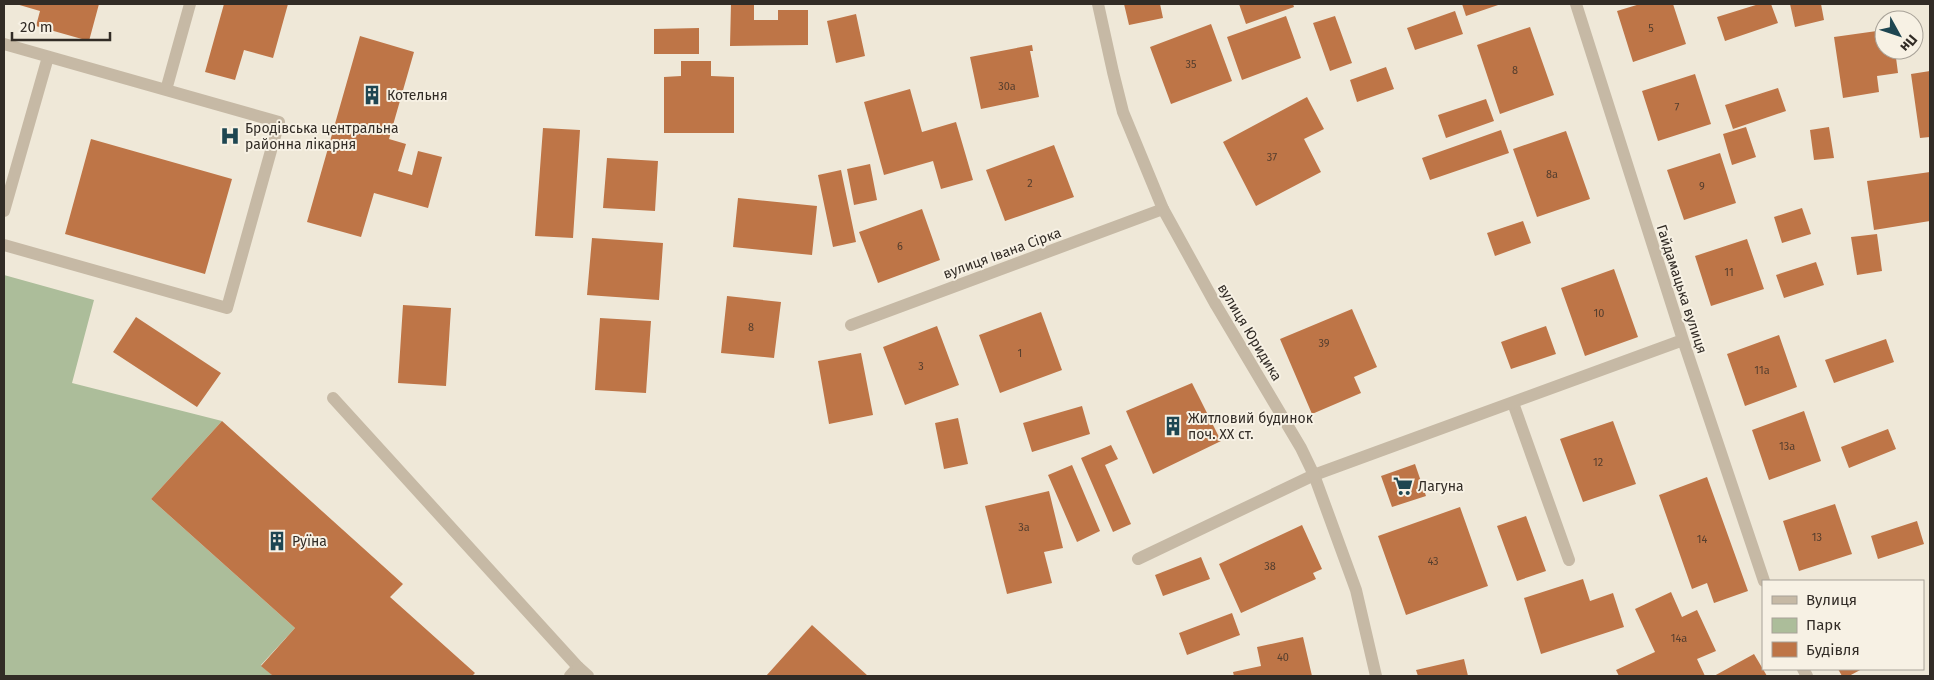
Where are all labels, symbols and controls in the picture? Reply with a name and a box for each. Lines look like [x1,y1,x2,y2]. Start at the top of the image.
scale bar [12,10,110,42]
north arrow [1874,10,1924,60]
text: 20 m [20,18,53,36]
house number: 5 [1648,22,1654,35]
text: Пн [1896,31,1921,55]
house number: 35 [1186,58,1197,71]
house number: 8 [1512,64,1518,77]
house number: 30а [998,80,1016,93]
building icon: Котельня [361,84,383,106]
place label: Котельня [387,87,448,104]
house number: 7 [1675,101,1680,114]
place label: Бродівська центральна районна лікарня [245,120,399,153]
hospital icon: Бродівська центральна районна лікарня [219,125,241,147]
house number: 37 [1267,151,1277,164]
house number: 8а [1546,168,1558,181]
house number: 2 [1027,177,1033,190]
house number: 9 [1699,180,1705,193]
street label: Гайдамацька вулиця [1653,222,1710,356]
street label: вулиця Івана Сірка [941,224,1064,283]
house number: 6 [897,240,903,253]
house number: 11 [1724,266,1734,279]
street label: вулиця Юридика [1214,280,1285,384]
house number: 10 [1594,307,1604,320]
house number: 8 [748,321,754,334]
house number: 39 [1318,337,1330,350]
house number: 1 [1018,347,1022,360]
house number: 3 [918,360,924,373]
house number: 11а [1754,364,1770,377]
place label: Житловий будинок поч. XX ст. [1188,410,1314,443]
building icon: Житловий будинок поч. XX ст. [1162,415,1184,437]
house number: 13а [1779,440,1795,453]
house number: 12 [1593,456,1603,469]
supermarket icon: Лагуна [1392,475,1414,497]
place label: Лагуна [1418,478,1464,495]
house number: 3а [1018,521,1030,534]
building icon: Руїна [266,530,288,552]
house number: 13 [1812,531,1822,544]
place label: Руїна [292,533,327,550]
house number: 14 [1697,533,1707,546]
house number: 43 [1427,555,1439,568]
house number: 38 [1264,560,1276,573]
legend [1762,580,1924,670]
text: Вулиця [1806,591,1857,609]
text: Парк [1806,616,1841,634]
house number: 14а [1671,632,1687,645]
text: Будівля [1806,641,1860,659]
house number: 40 [1277,651,1289,664]

